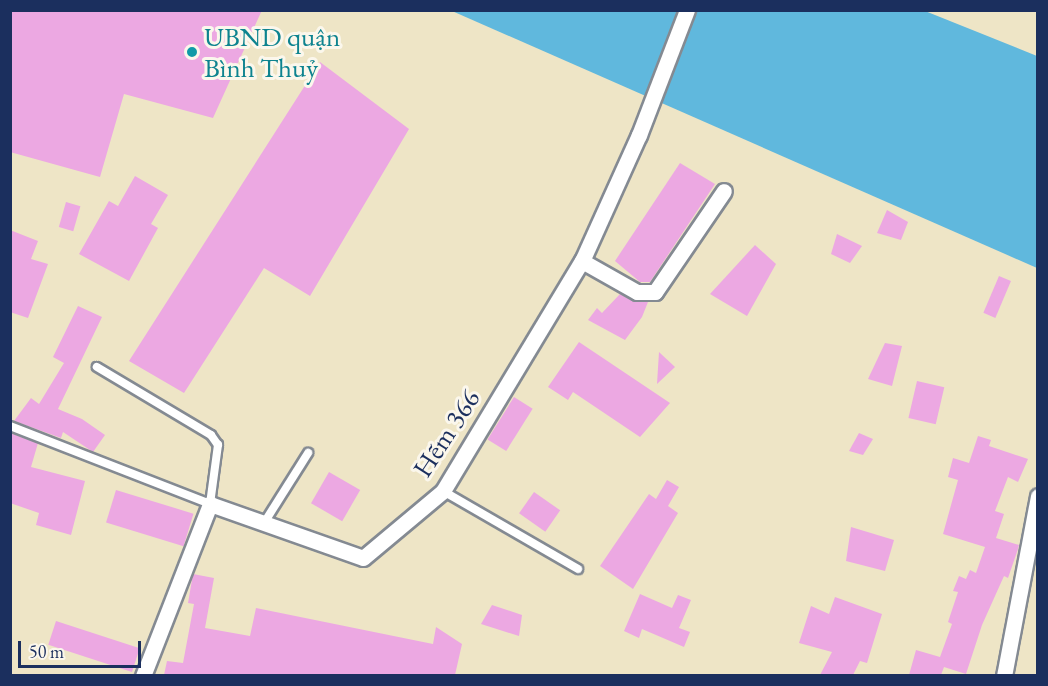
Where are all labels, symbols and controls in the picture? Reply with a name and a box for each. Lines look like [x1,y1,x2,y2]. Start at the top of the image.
place label: UBND quận Bình Thuỷ [204,20,340,83]
marker: UBND quận Bình Thuỷ [185,45,199,59]
street label: Hẽm 366 [406,383,486,483]
scale bar [21,629,144,667]
text: 50 m [29,640,64,663]

